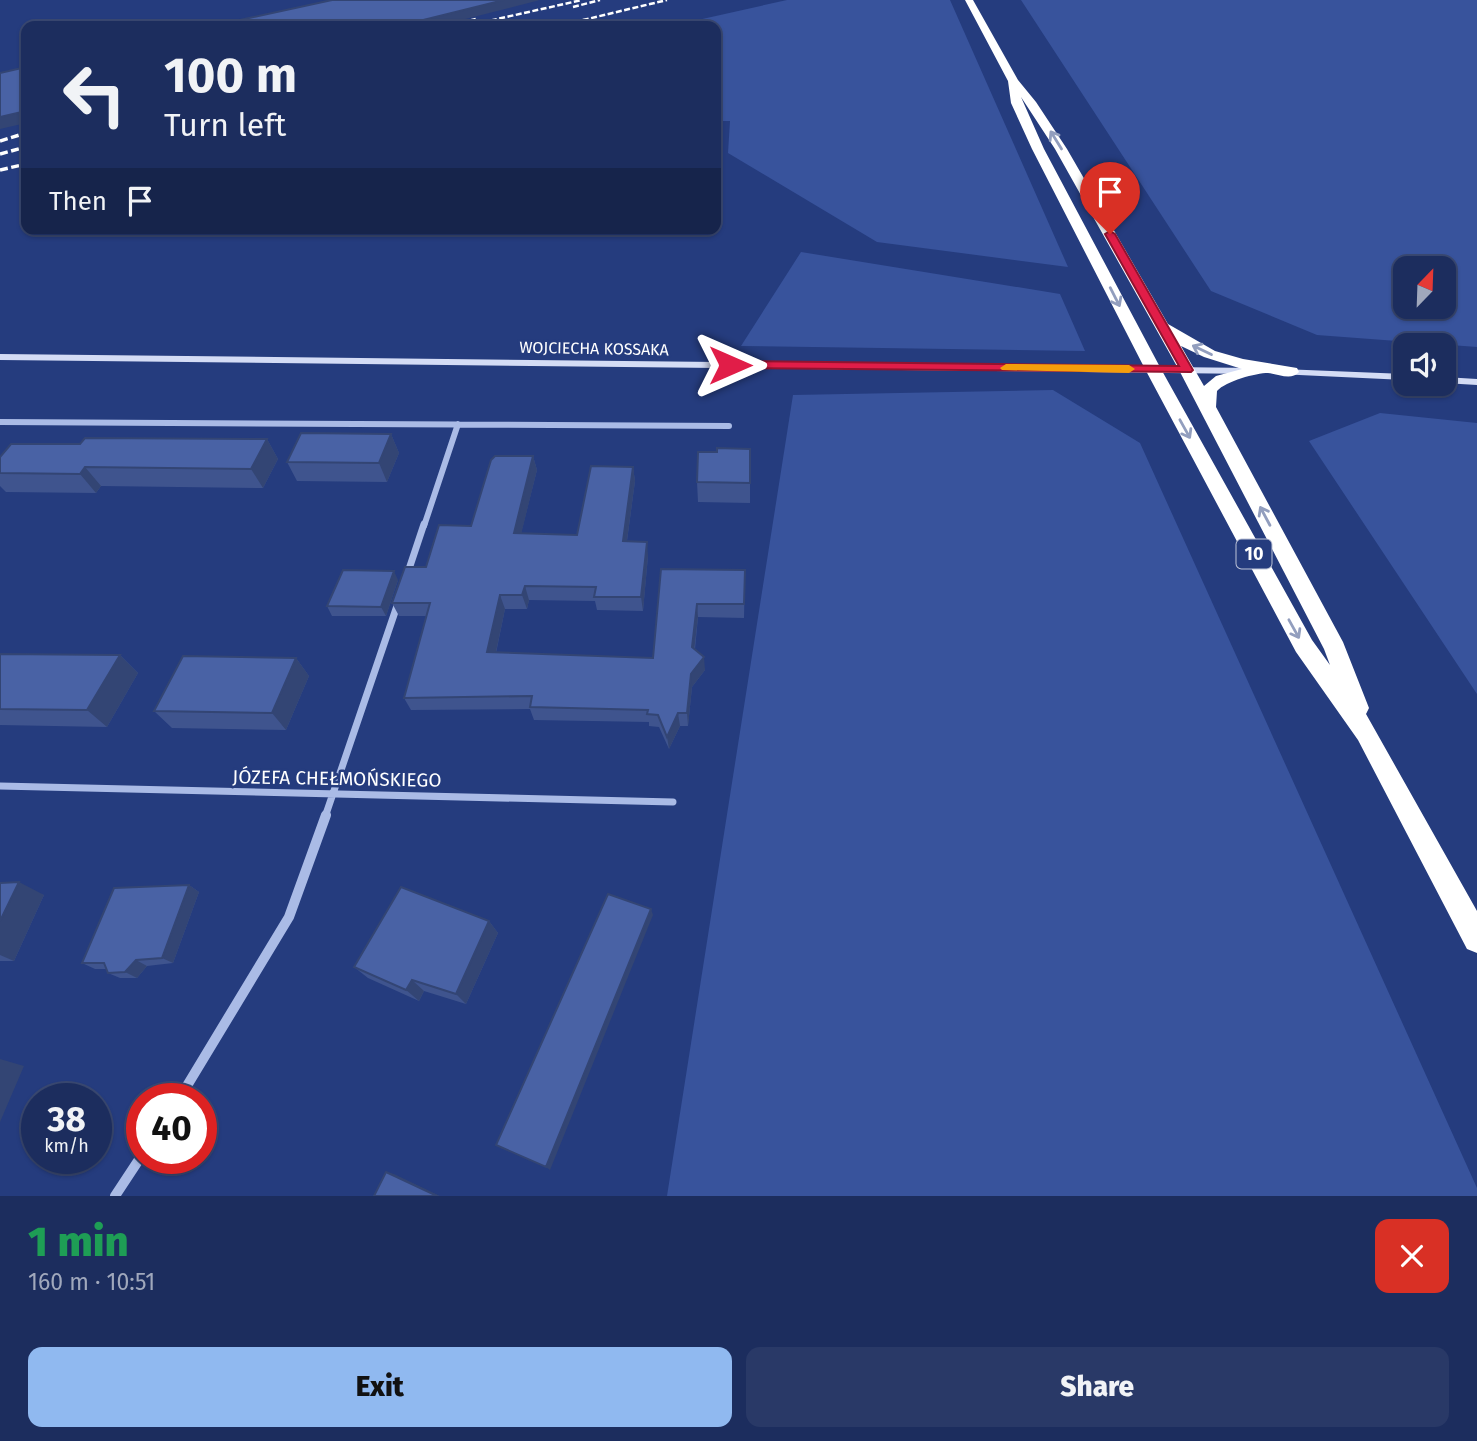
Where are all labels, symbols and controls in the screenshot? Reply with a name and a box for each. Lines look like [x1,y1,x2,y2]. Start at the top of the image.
text: 100 m [164,46,297,105]
icon: left [49,49,140,140]
text: Turn left [164,106,286,144]
one-way arrow [1048,131,1062,151]
pin [1080,162,1140,234]
icon: arrive [1091,173,1129,211]
icon: arrive [121,182,159,220]
text: Then [49,186,107,217]
north arrow [1393,256,1456,318]
map controls [1393,256,1456,396]
one-way arrow [1108,286,1122,307]
position arrow [693,328,767,402]
button: sound [1393,333,1456,396]
street label: WOJCIECHA KOSSAKA [519,338,670,359]
one-way arrow [1192,343,1213,356]
one-way arrow [1179,418,1192,439]
one-way arrow [1258,506,1271,527]
road number: 10 [1236,540,1272,568]
one-way arrow [1288,618,1301,639]
street label: JÓZEFA CHEŁMOŃSKIEGO [232,765,442,792]
speed limit sign: 40 [126,1083,217,1174]
text: 38 [47,1098,86,1140]
text: km/h [44,1135,89,1157]
text: 1 min [28,1217,129,1267]
button: close [1375,1219,1449,1293]
text: 160 m · 10:51 [28,1268,155,1296]
button: Exit [28,1347,732,1427]
button: Share [746,1347,1449,1427]

